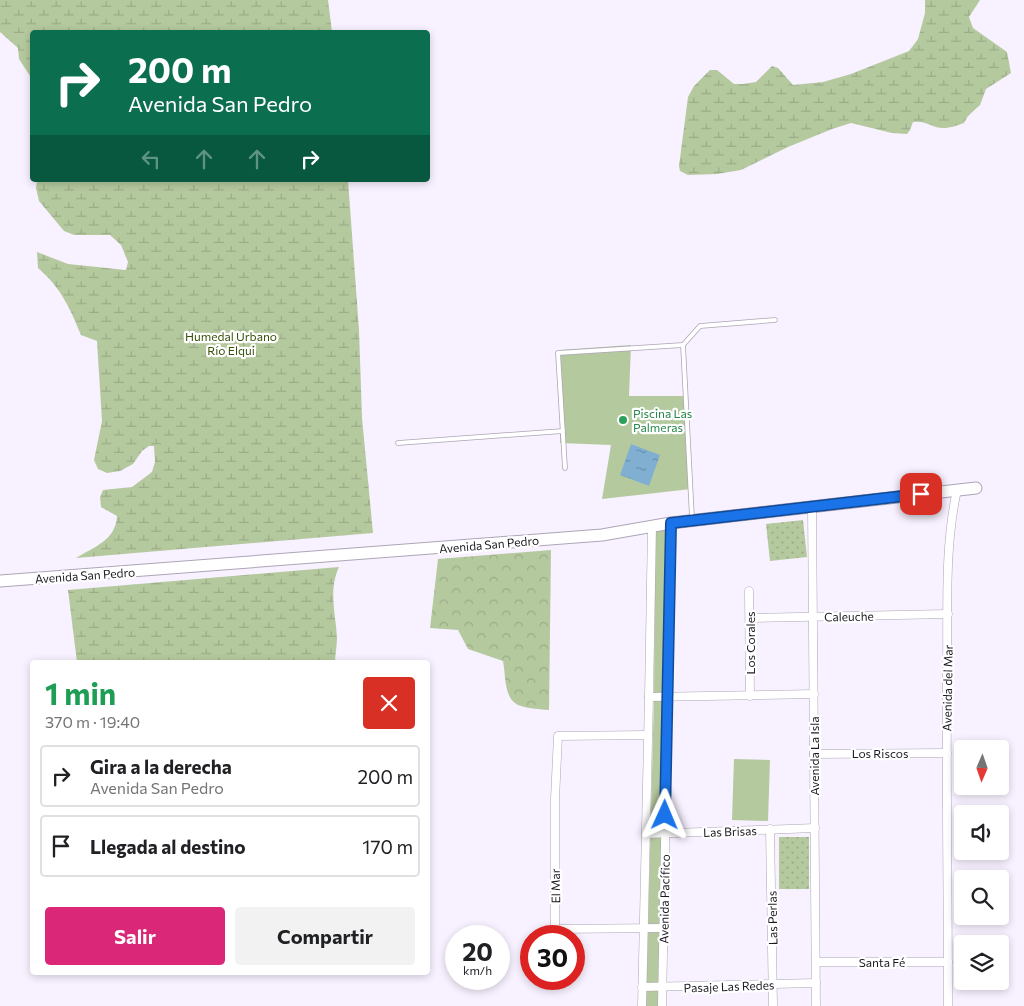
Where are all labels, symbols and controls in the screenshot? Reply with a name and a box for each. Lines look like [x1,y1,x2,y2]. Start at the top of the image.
text: 200 m [128,47,231,90]
icon: right [45,50,110,115]
text: Avenida San Pedro [128,90,312,117]
icon: left [137,145,165,173]
icon: ahead [190,145,218,173]
icon: ahead [243,145,271,173]
icon: right [296,145,324,173]
park label: Humedal Urbano Río Elqui [185,329,277,357]
place label: Piscina Las Palmeras [633,406,692,434]
marker: Piscina Las Palmeras [617,414,629,426]
pin [900,473,942,515]
icon: arrive [907,480,935,508]
street label: Avenida San Pedro [438,533,540,555]
street label: Avenida San Pedro [34,565,136,585]
street label: Caleuche [824,609,874,623]
street label: Los Corales [743,612,757,674]
street label: Avenida del Mar [939,644,955,731]
text: 1 min [45,674,116,711]
button: close [363,677,415,729]
text: 370 m · 19:40 [45,712,140,731]
street label: Avenida La Isla [807,716,821,796]
north arrow [954,740,1009,795]
map controls [954,740,1009,990]
street label: Los Riscos [852,746,908,760]
text: Gira a la derecha [90,755,232,778]
icon: right [47,762,75,790]
text: 200 m [358,765,413,788]
text: Avenida San Pedro [90,778,224,797]
position arrow [638,788,690,840]
button: sound [954,805,1009,860]
street label: Las Brisas [703,823,757,839]
icon: arrive [47,832,75,860]
text: Llegada al destino [90,835,246,858]
text: 170 m [362,835,413,858]
street label: Avenida Pacífico [656,854,672,944]
street label: El Mar [548,868,562,904]
button: search [954,870,1009,925]
street label: Las Perlas [765,891,779,945]
button: Salir [45,907,225,965]
button: Compartir [235,907,415,965]
speed limit sign: 30 [520,925,585,990]
button: layers [954,935,1009,990]
text: 20 [462,936,493,966]
street label: Santa Fé [859,955,905,969]
text: km/h [463,963,492,977]
street label: Pasaje Las Redes [683,977,775,995]

